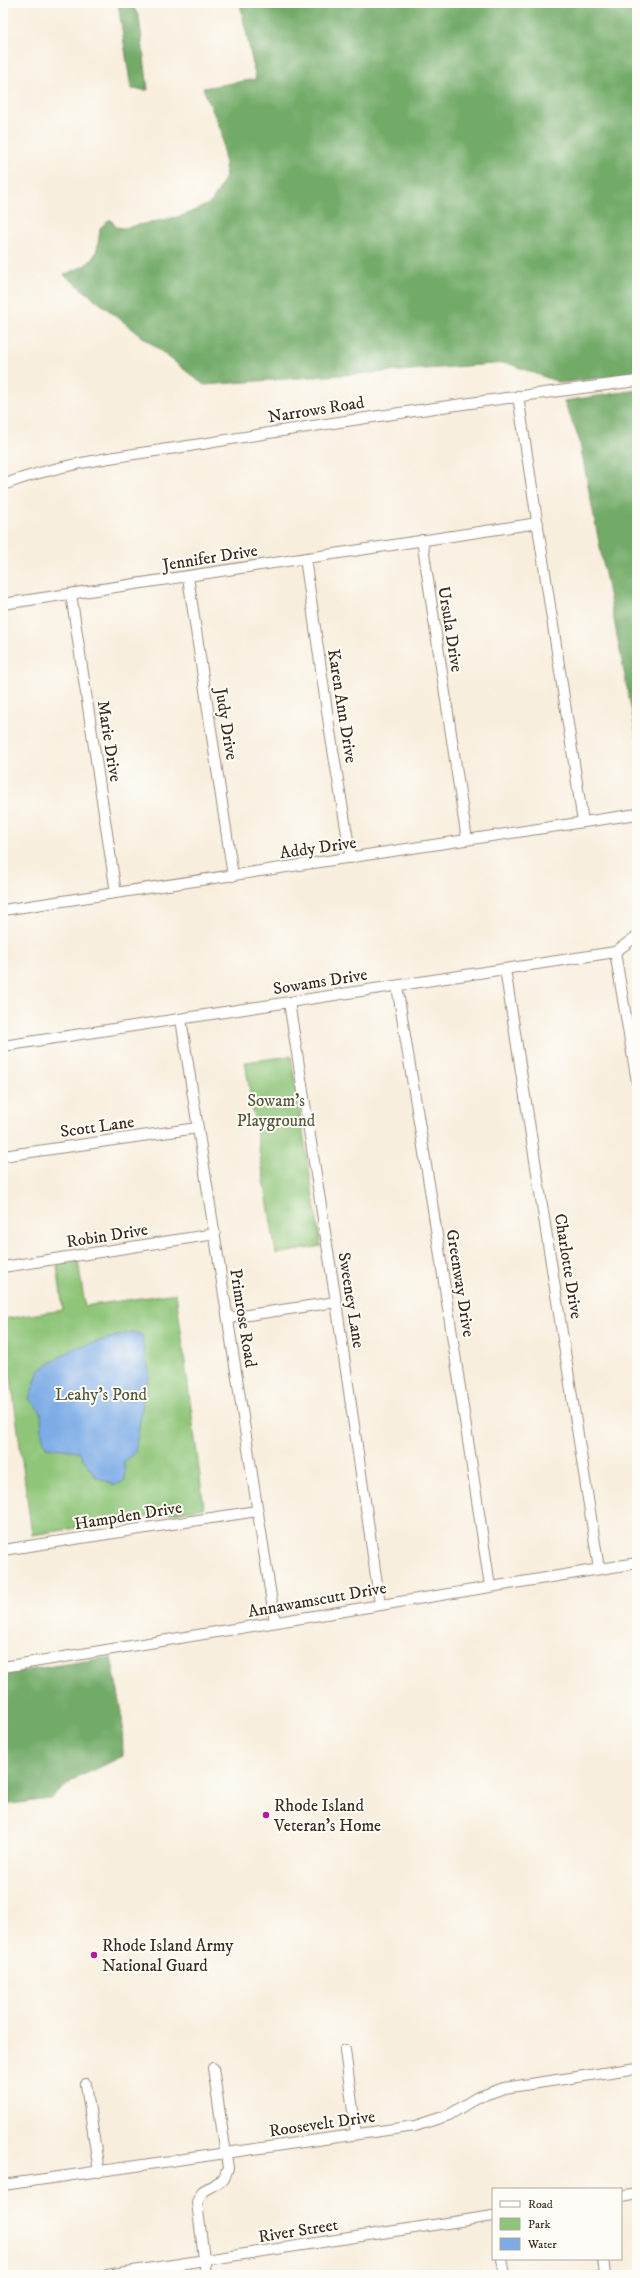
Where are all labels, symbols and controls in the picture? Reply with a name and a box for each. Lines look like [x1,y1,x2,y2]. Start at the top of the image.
street label: Narrows Road [267,391,366,428]
street label: Jennifer Drive [159,540,259,577]
street label: Ursula Drive [432,585,468,674]
street label: Karen Ann Drive [322,648,362,765]
street label: Judy Drive [209,685,243,762]
street label: Marie Drive [92,699,126,783]
street label: Addy Drive [278,832,358,864]
street label: Sowams Drive [271,964,369,1000]
park label: Sowam's Playground [237,1090,316,1132]
street label: Scott Lane [59,1111,135,1143]
street label: Charlotte Drive [549,1212,587,1320]
street label: Robin Drive [65,1219,149,1253]
street label: Greenway Drive [441,1228,479,1339]
street label: Sweeney Lane [333,1251,369,1350]
street label: Primrose Road [224,1267,262,1370]
park label: Leahy's Pond [55,1384,148,1406]
street label: Hampden Drive [73,1497,184,1535]
street label: Annawamscutt Drive [246,1577,388,1623]
place label: Rhode Island Veteran's Home [273,1795,381,1837]
marker: Rhode Island Veteran's Home [261,1810,271,1820]
place label: Rhode Island Army National Guard [102,1935,234,1977]
marker: Rhode Island Army National Guard [89,1950,99,1960]
street label: Roosevelt Drive [268,2106,377,2142]
legend [492,2188,622,2260]
text: Road [528,2197,553,2212]
street label: River Street [257,2214,340,2248]
text: Park [528,2217,550,2232]
text: Water [527,2237,557,2252]

